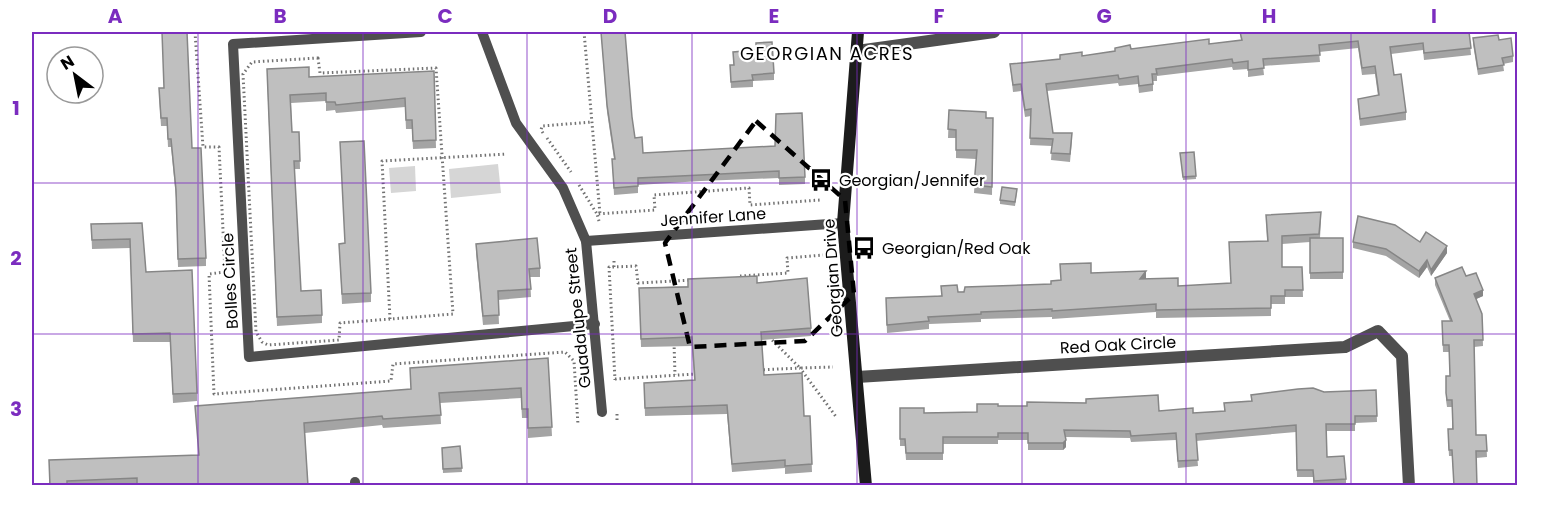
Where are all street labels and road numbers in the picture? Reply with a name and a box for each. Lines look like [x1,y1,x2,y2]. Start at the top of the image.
street label: Jennifer Lane [659,202,767,232]
street label: Georgian Drive [817,218,849,338]
street label: Bolles Circle [216,232,244,330]
street label: Guadalupe Street [559,246,597,389]
street label: Red Oak Circle [1059,330,1177,360]

